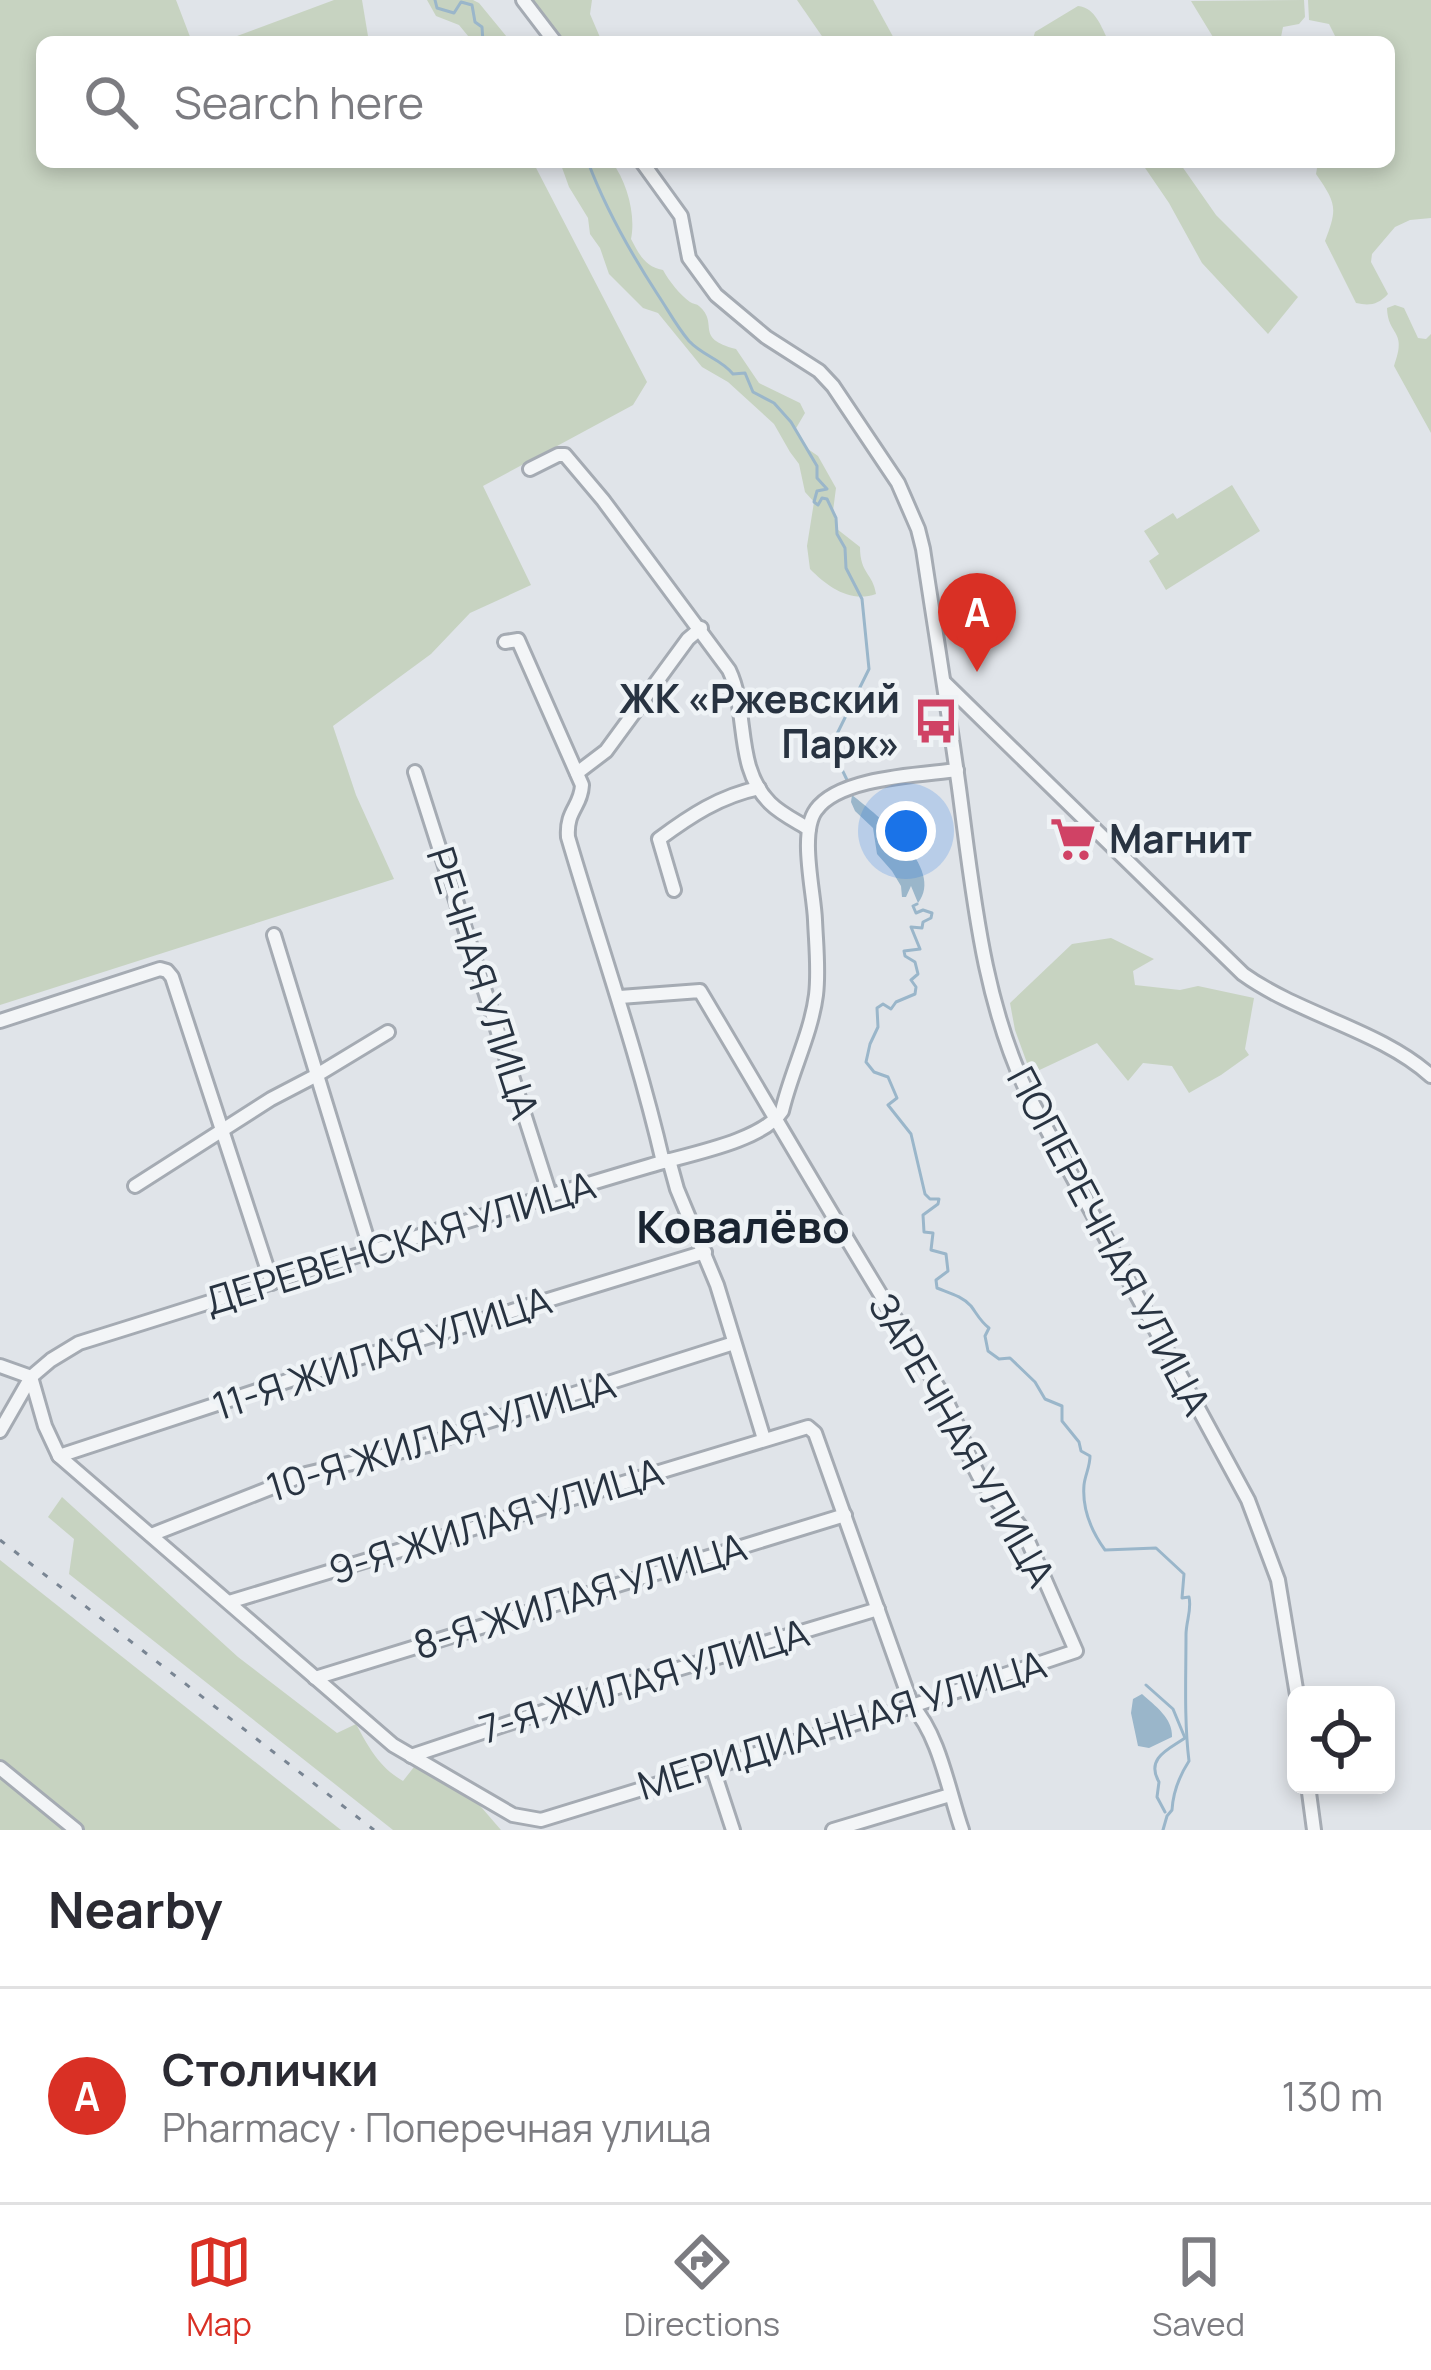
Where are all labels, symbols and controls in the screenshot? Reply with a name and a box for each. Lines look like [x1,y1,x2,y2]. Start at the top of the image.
search box [36,36,1395,168]
icon: search [78,69,144,135]
text: Search here [174,71,424,133]
pin: A [938,573,1016,672]
place label: ЖК «Ржевский Парк» [619,671,900,770]
bus stop icon: ЖК «Ржевский Парк» [911,696,961,746]
your location [876,801,936,861]
place label: Магнит [1109,811,1252,865]
supermarket icon: Магнит [1048,814,1098,864]
street label: РЕЧНАЯ УЛИЦА [415,840,553,1126]
street label: ПОПЕРЕЧНАЯ УЛИЦА [995,1057,1225,1424]
street label: ДЕРЕВЕНСКАЯ УЛИЦА [198,1157,602,1327]
district label: Ковалёво [636,1195,850,1257]
street label: 11-Я ЖИЛАЯ УЛИЦА [205,1272,558,1432]
street label: ЗАРЕЧНАЯ УЛИЦА [857,1283,1069,1596]
street label: 10-Я ЖИЛАЯ УЛИЦА [260,1356,622,1514]
street label: 9-Я ЖИЛАЯ УЛИЦА [322,1444,670,1597]
street label: 8-Я ЖИЛАЯ УЛИЦА [407,1519,753,1671]
street label: 7-Я ЖИЛАЯ УЛИЦА [472,1604,815,1756]
street label: МЕРИДИАННАЯ УЛИЦА [631,1636,1052,1812]
map controls [1287,1686,1395,1794]
button: locate [1287,1686,1395,1794]
text: Nearby [48,1874,223,1943]
text: Столички [162,2038,379,2100]
text: A [74,2069,100,2123]
text: 130 m [1282,2069,1383,2123]
text: Pharmacy · Поперечная улица [162,2100,711,2154]
tab: Map [186,2229,252,2346]
tab: Directions [624,2229,780,2346]
tab: Saved [1152,2229,1245,2346]

